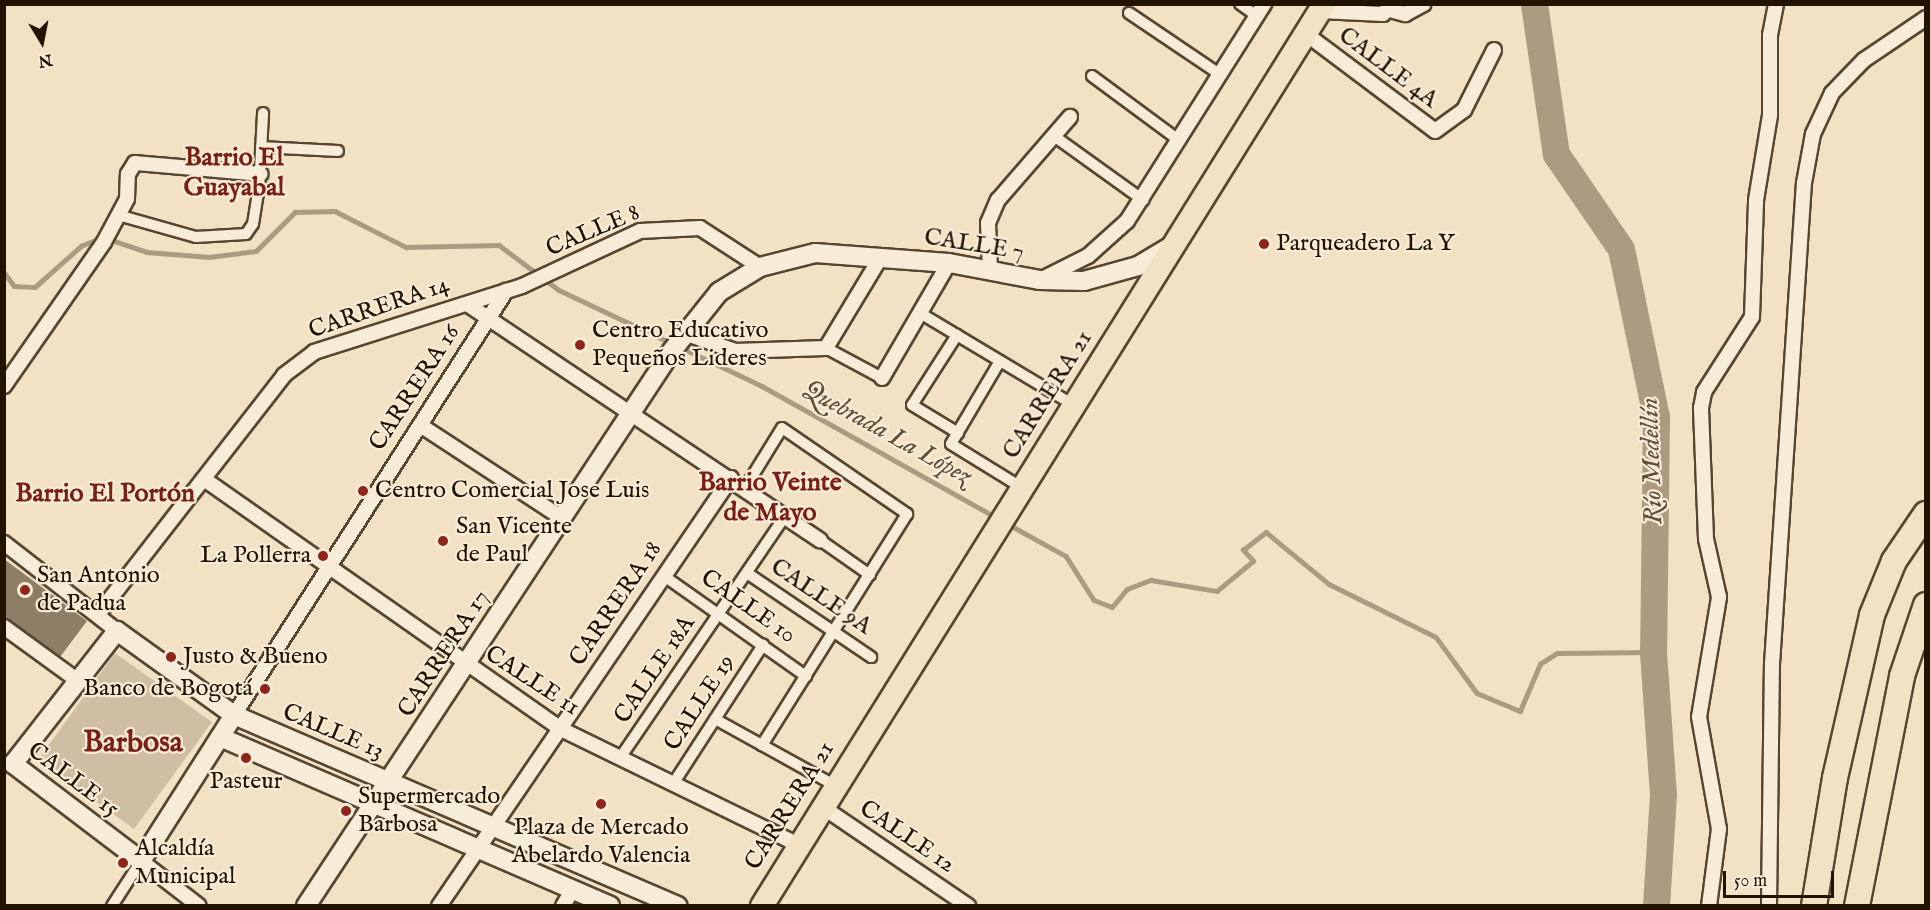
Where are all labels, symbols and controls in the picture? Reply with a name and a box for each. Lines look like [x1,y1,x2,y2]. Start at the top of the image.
north arrow [12,12,72,72]
street label: CALLE 4A [1333,21,1443,115]
text: N [37,49,54,71]
district label: Barrio El Guayabal [183,142,285,204]
street label: CALLE 8 [542,198,644,264]
street label: CALLE 7 [922,223,1026,267]
place label: Parqueadero La Y [1276,230,1454,258]
marker: Parqueadero La Y [1257,237,1271,251]
street label: CARRERA 14 [305,271,453,345]
place label: Centro Educativo Pequeños Lideres [592,317,769,373]
street label: CARRERA 16 [363,319,467,457]
street label: CARRERA 21 [997,325,1099,465]
marker: Centro Educativo Pequeños Lideres [573,338,587,352]
water label: Quebrada La López [797,374,977,492]
water label: Río Medellín [1634,397,1670,525]
district label: Barrio Veinte de Mayo [698,467,842,528]
place label: Centro Comercial Jose Luis [375,477,650,505]
district label: Barrio El Portón [15,478,195,510]
marker: Centro Comercial Jose Luis [356,484,370,498]
place label: San Vicente de Paul [456,513,572,569]
marker: San Vicente de Paul [434,532,452,550]
street label: CARRERA 18 [564,536,668,672]
place label: La Pollerra [200,542,311,570]
marker: La Pollerra [316,549,330,563]
street label: CALLE 9A [765,553,877,641]
place label: San Antonio de Padua [37,562,160,618]
street label: CALLE 10 [695,564,801,650]
marker: San Antonio de Padua [18,583,32,597]
street label: CARRERA 17 [392,585,496,723]
street label: CALLE 18A [608,611,702,729]
street label: CALLE 11 [479,640,585,722]
place label: Justo & Bueno [183,643,328,671]
marker: Justo & Bueno [164,650,178,664]
street label: CALLE 19 [658,650,742,756]
place label: Banco de Bogotá [83,675,253,703]
marker: Banco de Bogotá [258,682,272,696]
street label: CALLE 13 [278,698,388,766]
district label: Barbosa [83,725,183,761]
street label: CALLE 15 [22,736,124,824]
street label: CARRERA 21 [739,736,841,876]
marker: Pasteur [239,751,253,765]
place label: Pasteur [209,768,283,796]
place label: Supermercado Barbosa [358,783,500,839]
street label: CALLE 12 [854,794,960,880]
marker: Plaza de Mercado Abelardo Valencia [594,797,608,811]
marker: Supermercado Barbosa [339,804,353,818]
place label: Plaza de Mercado Abelardo Valencia [512,814,690,870]
place label: Alcaldía Municipal [135,835,235,891]
marker: Alcaldía Municipal [116,856,130,870]
scale bar [1726,859,1837,897]
text: 50 m [1734,870,1767,893]

